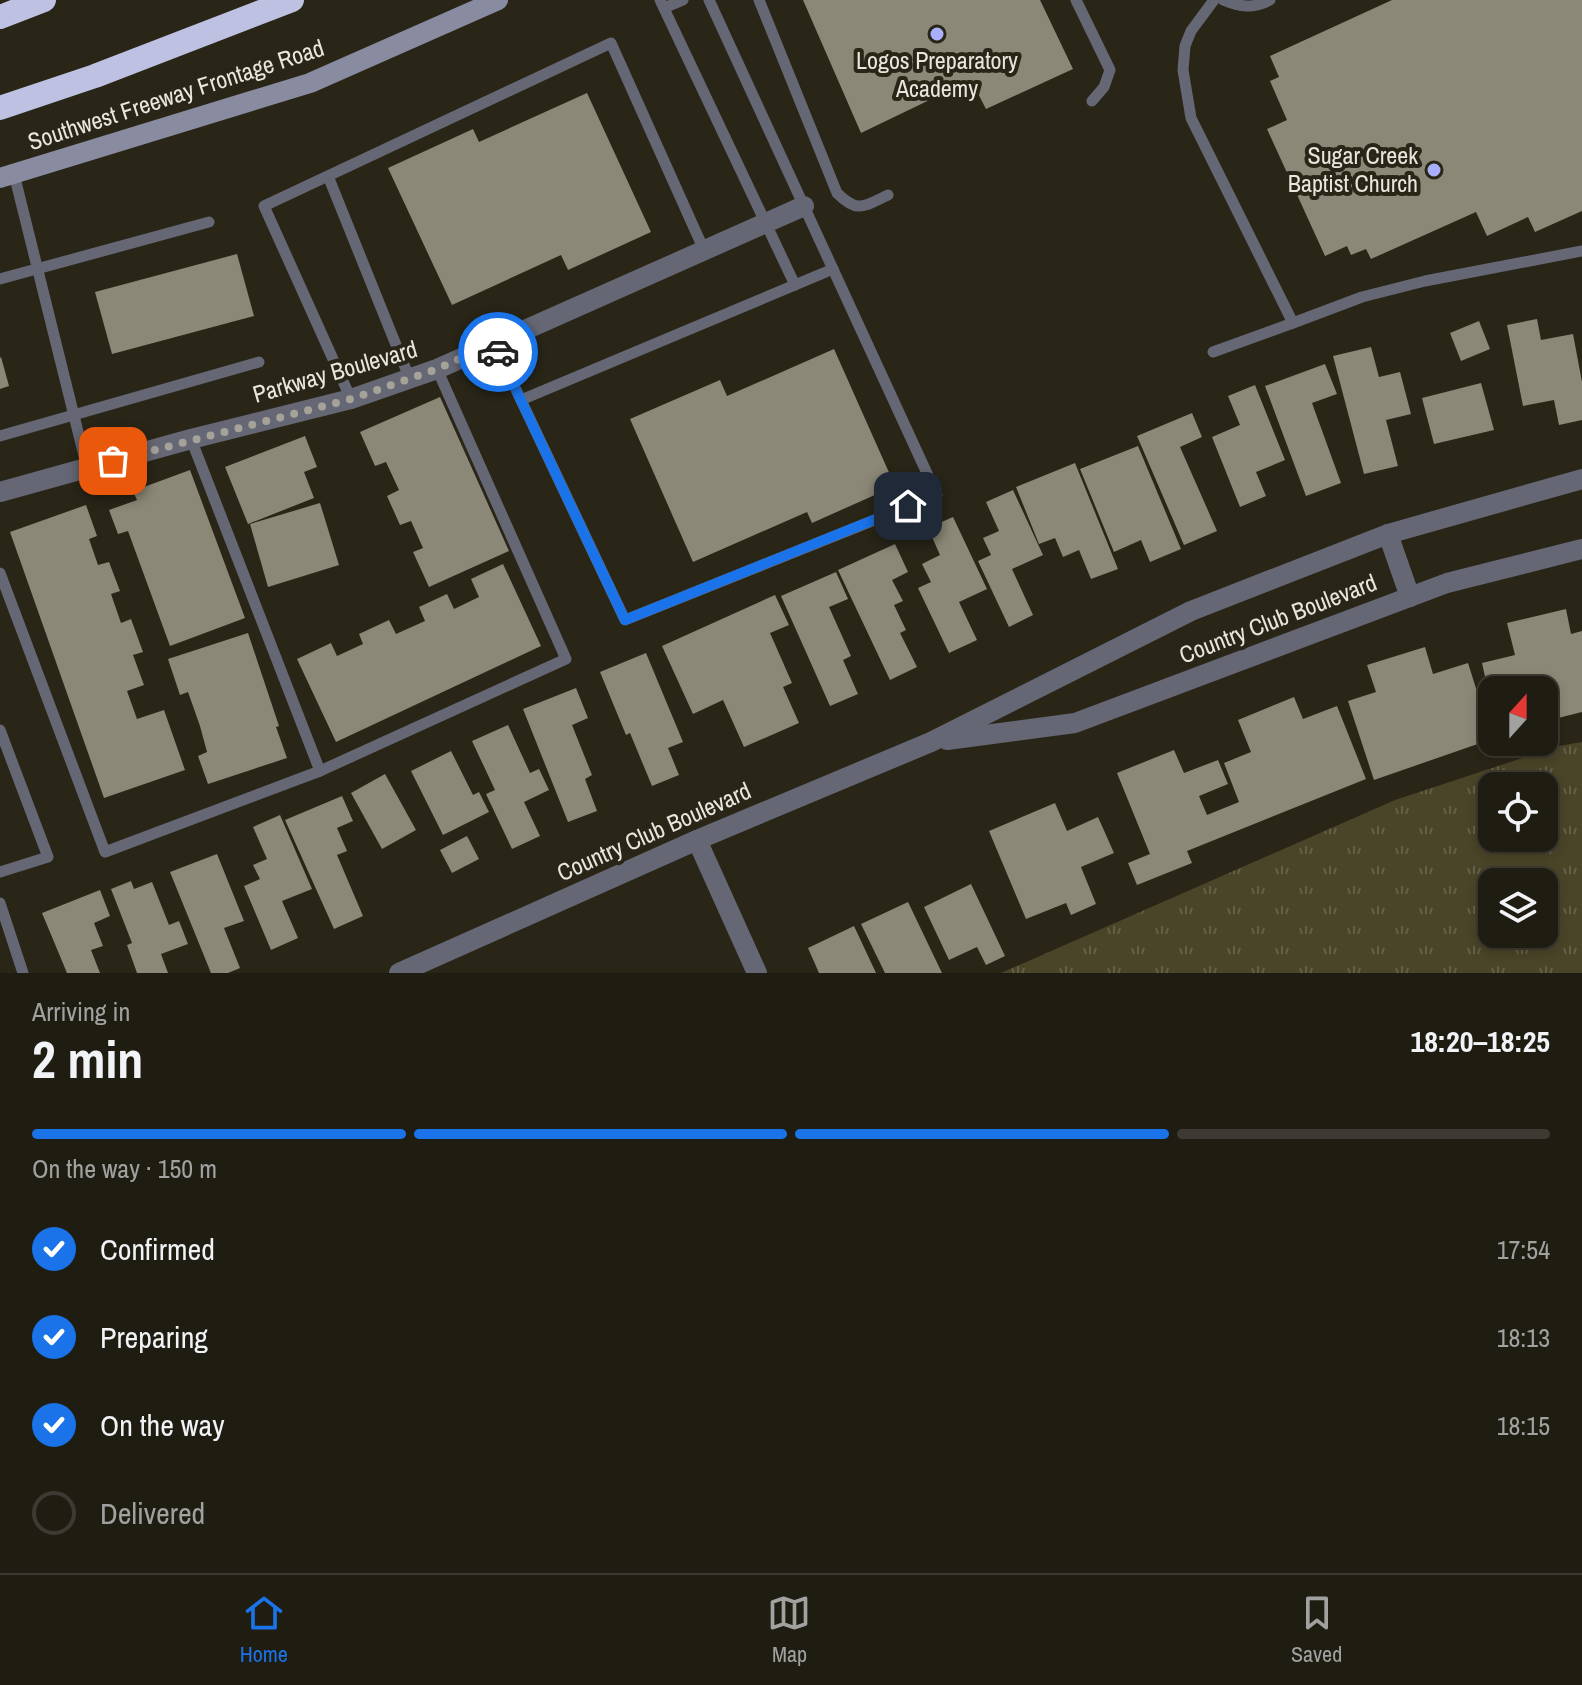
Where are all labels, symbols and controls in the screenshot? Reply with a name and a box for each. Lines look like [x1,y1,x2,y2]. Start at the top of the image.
marker: Logos Preparatory Academy [928,25,946,43]
street label: Southwest Freeway Frontage Road [24,31,328,157]
place label: Logos Preparatory Academy [856,44,1018,104]
place label: Sugar Creek Baptist Church [1288,139,1418,199]
marker: Sugar Creek Baptist Church [1425,161,1443,179]
courier [458,312,538,392]
icon: car [476,330,520,374]
street label: Parkway Boulevard [249,332,421,410]
pin [79,427,147,495]
icon: bag [91,439,135,483]
pin [874,472,942,540]
icon: home [886,484,930,528]
street label: Country Club Boulevard [1174,566,1381,670]
north arrow [1478,676,1558,756]
map controls [1478,676,1558,948]
button: locate [1478,772,1558,852]
street label: Country Club Boulevard [552,774,756,888]
button: layers [1478,868,1558,948]
text: Arriving in [32,994,130,1029]
text: 18:20–18:25 [1411,1021,1550,1061]
text: 2 min [32,1024,143,1094]
text: On the way · 150 m [32,1151,217,1186]
icon: check [32,1227,76,1271]
text: Confirmed [100,1229,215,1269]
text: 17:54 [1497,1232,1550,1267]
icon: check [32,1315,76,1359]
text: Preparing [100,1317,208,1357]
text: 18:13 [1497,1320,1550,1355]
icon: check [32,1403,76,1447]
text: On the way [100,1405,224,1445]
text: 18:15 [1497,1408,1550,1443]
text: Delivered [100,1493,205,1533]
tab: Home [240,1591,288,1669]
tab: Map [767,1591,811,1669]
tab: Saved [1291,1591,1342,1669]

